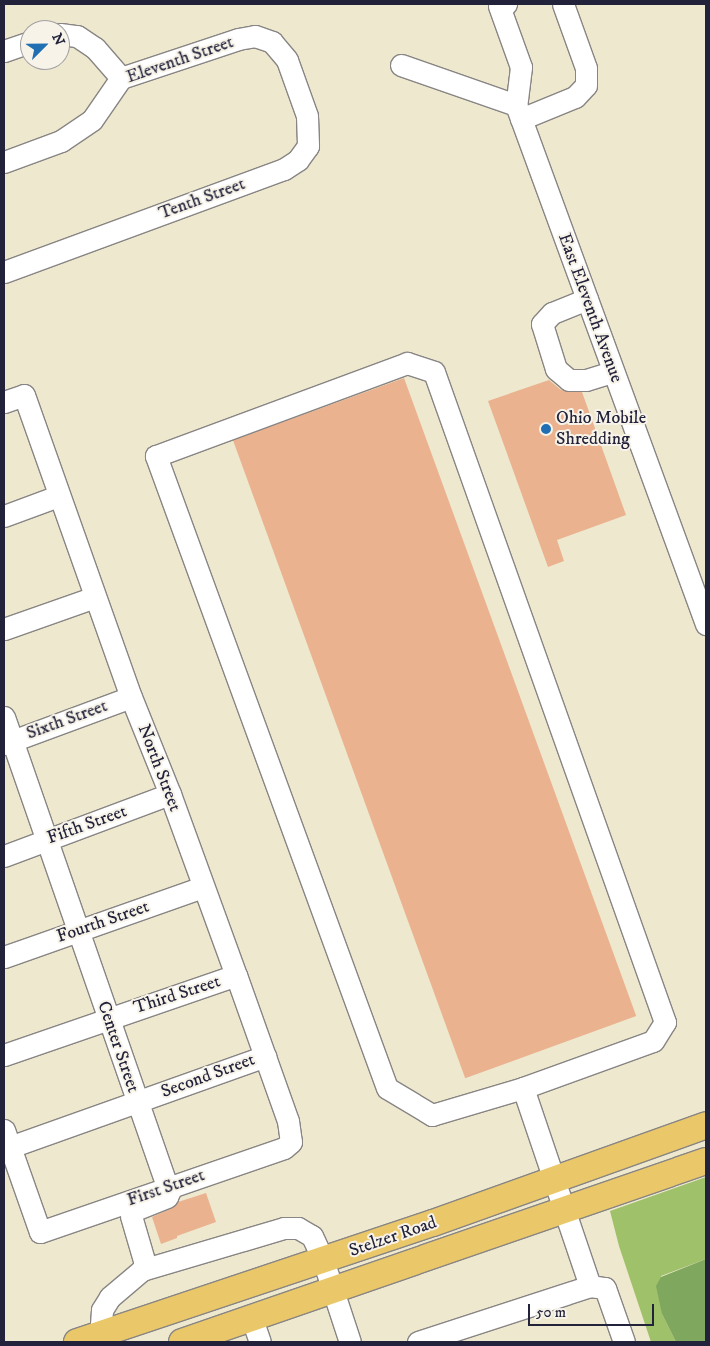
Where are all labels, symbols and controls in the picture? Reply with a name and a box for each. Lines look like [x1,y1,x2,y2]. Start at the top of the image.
north arrow [20,20,70,70]
text: N [47,31,68,48]
street label: Eleventh Street [124,32,236,88]
street label: Tenth Street [156,173,248,225]
street label: East Eleventh Avenue [553,230,627,386]
place label: Ohio Mobile Shredding [556,408,646,450]
marker: Ohio Mobile Shredding [540,423,552,435]
street label: Sixth Street [24,695,110,745]
street label: North Street [133,721,185,815]
street label: Fifth Street [44,801,130,849]
street label: Fourth Street [54,896,152,948]
street label: Third Street [131,971,223,1019]
street label: Center Street [92,999,144,1095]
street label: Second Street [158,1049,258,1103]
street label: First Street [124,1165,208,1211]
street label: Stelzer Road [346,1212,440,1262]
scale bar [530,1294,656,1326]
text: 50 m [536,1303,566,1322]

